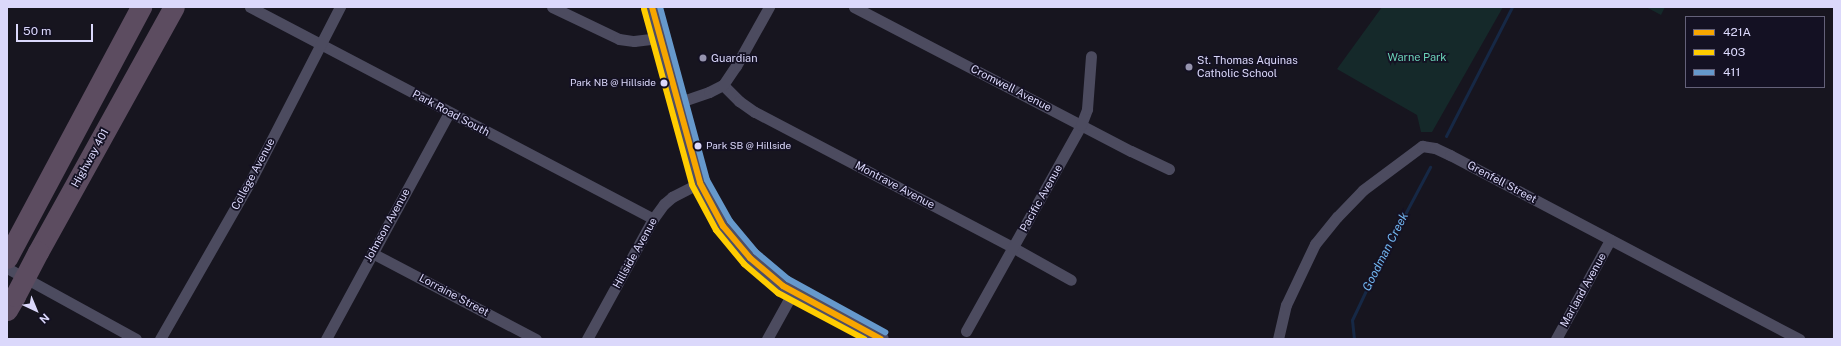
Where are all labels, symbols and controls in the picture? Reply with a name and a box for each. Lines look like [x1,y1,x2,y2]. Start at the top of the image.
scale bar [18,16,95,42]
legend [1685,16,1825,88]
text: 50 m [23,24,51,38]
text: 421A [1723,25,1751,39]
text: 403 [1723,45,1745,59]
park label: Warne Park [1387,50,1447,64]
place label: Guardian [711,51,758,65]
marker: Guardian [698,53,708,63]
place label: St. Thomas Aquinas Catholic School [1197,54,1298,80]
street label: Cromwell Avenue [968,62,1054,114]
marker: St. Thomas Aquinas Catholic School [1184,62,1194,72]
text: 411 [1723,65,1740,79]
place label: Park NB @ Hillside [570,77,656,89]
marker: Park NB @ Hillside [659,78,669,88]
street label: Park Road South [410,87,492,139]
street label: Highway 401 [68,126,112,190]
street label: College Avenue [229,136,277,212]
place label: Park SB @ Hillside [706,140,791,152]
marker: Park SB @ Hillside [693,141,703,151]
street label: Montrave Avenue [853,158,937,212]
street label: Grenfell Street [1465,158,1539,206]
street label: Pacific Avenue [1017,162,1065,234]
street label: Johnson Avenue [361,186,413,264]
water label: Goodman Creek [1360,210,1412,294]
street label: Hillside Avenue [610,215,660,291]
street label: Marland Avenue [1557,251,1609,329]
street label: Lorraine Street [417,271,491,319]
north arrow [16,290,56,330]
text: N [37,311,52,326]

